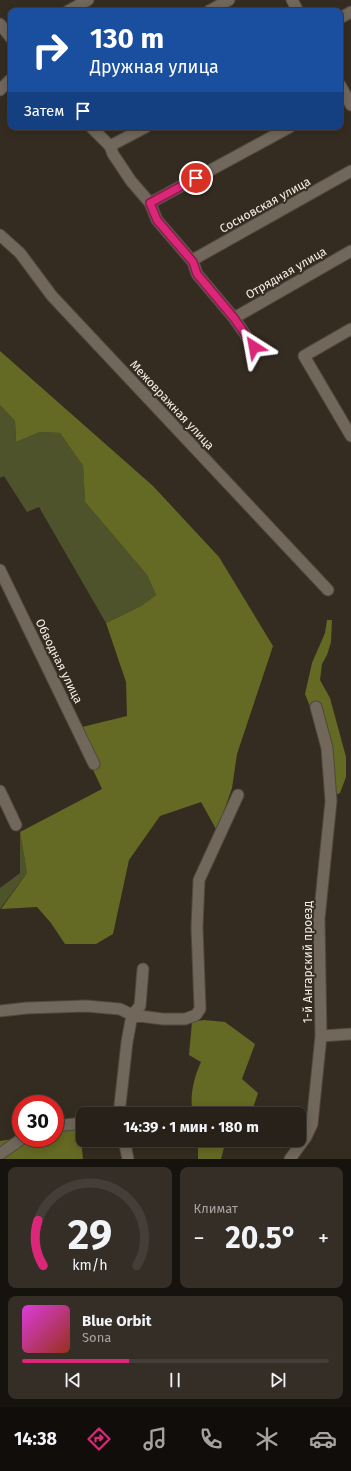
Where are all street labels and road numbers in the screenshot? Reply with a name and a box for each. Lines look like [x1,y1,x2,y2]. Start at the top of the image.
street label: Сосновская улица [217,174,313,236]
street label: Отрядная улица [243,244,329,302]
street label: Межовражная улица [127,357,217,453]
street label: Обводная улица [32,616,86,706]
street label: 1-й Ангарский проезд [301,901,315,1023]

